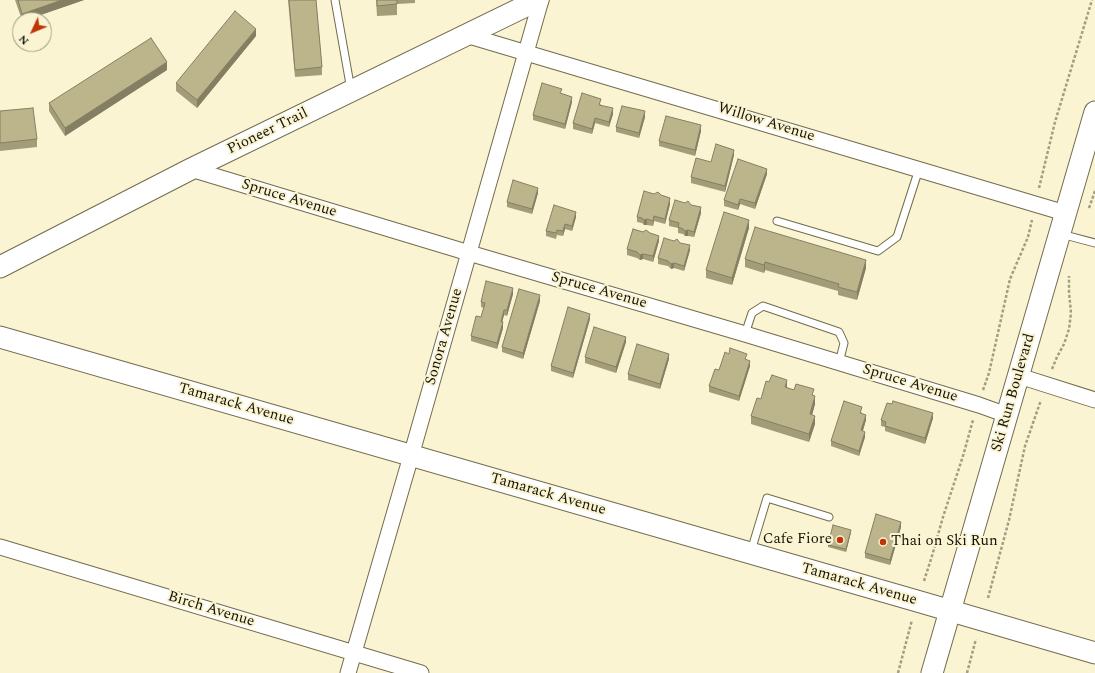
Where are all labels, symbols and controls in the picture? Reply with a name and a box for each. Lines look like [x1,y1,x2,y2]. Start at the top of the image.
north arrow [12,12,52,52]
text: N [14,31,33,49]
street label: Willow Avenue [715,100,817,146]
street label: Pioneer Trail [225,105,311,159]
street label: Spruce Avenue [239,176,339,222]
street label: Spruce Avenue [549,269,649,313]
street label: Sonora Avenue [423,287,467,387]
street label: Ski Run Boulevard [988,332,1040,454]
street label: Spruce Avenue [860,361,960,407]
street label: Tamarack Avenue [176,380,296,430]
street label: Tamarack Avenue [488,470,608,520]
place label: Cafe Fiore [763,531,832,549]
place label: Thai on Ski Run [891,533,998,551]
marker: Cafe Fiore [835,535,845,545]
marker: Thai on Ski Run [878,537,888,547]
street label: Tamarack Avenue [799,560,919,610]
street label: Birch Avenue [165,588,257,632]

